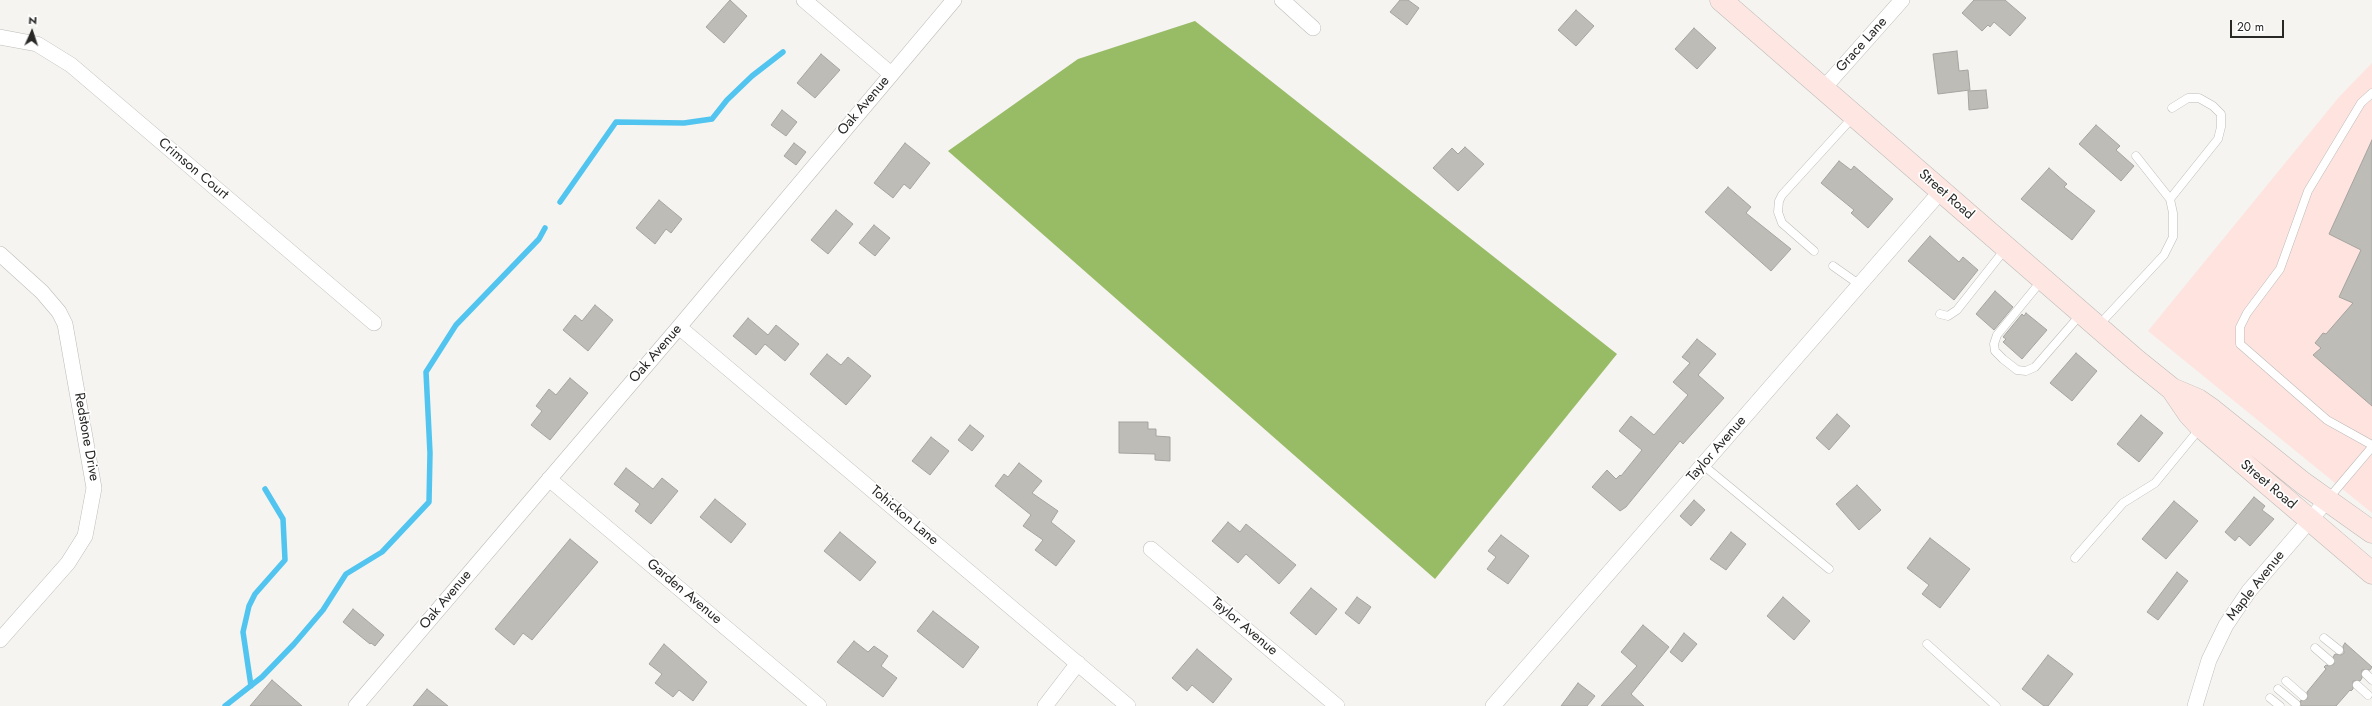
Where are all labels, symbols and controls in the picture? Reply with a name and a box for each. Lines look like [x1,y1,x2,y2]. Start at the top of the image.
north arrow [12,12,52,52]
text: N [28,12,37,28]
scale bar [2232,12,2286,38]
street label: Grace Lane [1833,14,1891,76]
text: 20 m [2237,18,2264,36]
street label: Oak Avenue [835,73,893,139]
street label: Crimson Court [154,135,232,203]
street label: Street Road [1915,166,1977,224]
street label: Oak Avenue [626,321,686,387]
street label: Redstone Drive [70,391,102,483]
street label: Taylor Avenue [1684,413,1750,485]
street label: Street Road [2237,457,2299,513]
street label: Tohickon Lane [867,483,941,549]
street label: Maple Avenue [2223,548,2289,624]
street label: Garden Avenue [643,556,725,628]
street label: Oak Avenue [417,567,475,633]
street label: Taylor Avenue [1207,594,1281,660]

